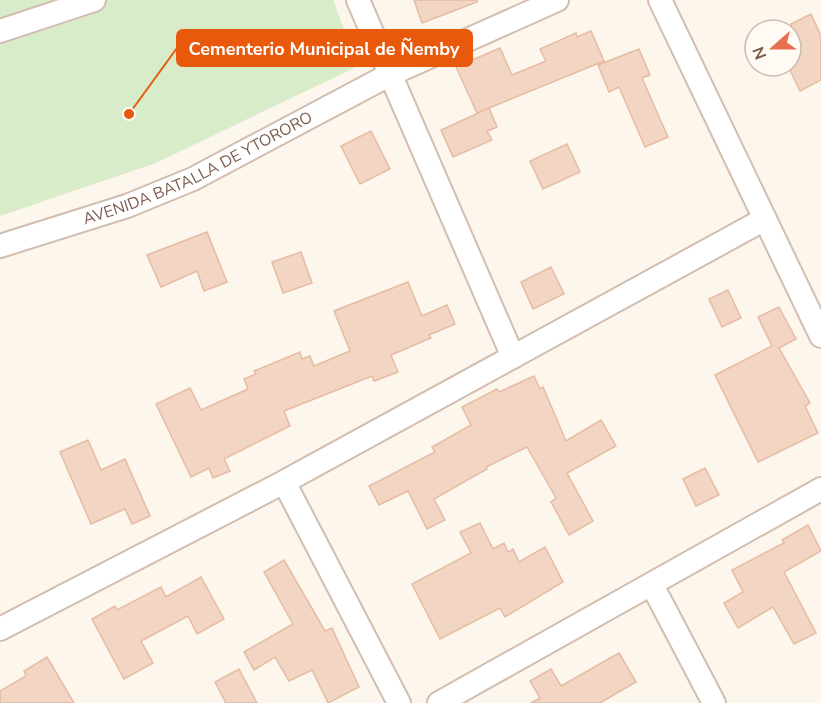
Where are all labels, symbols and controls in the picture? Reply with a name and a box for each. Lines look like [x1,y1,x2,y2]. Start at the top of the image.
north arrow [743,18,803,78]
callout: Cementerio Municipal de Ñemby [177,30,472,66]
text: Cementerio Municipal de Ñemby [189,37,460,61]
text: N [748,43,772,63]
street label: AVENIDA BATALLA DE YTORORO [80,106,317,230]

